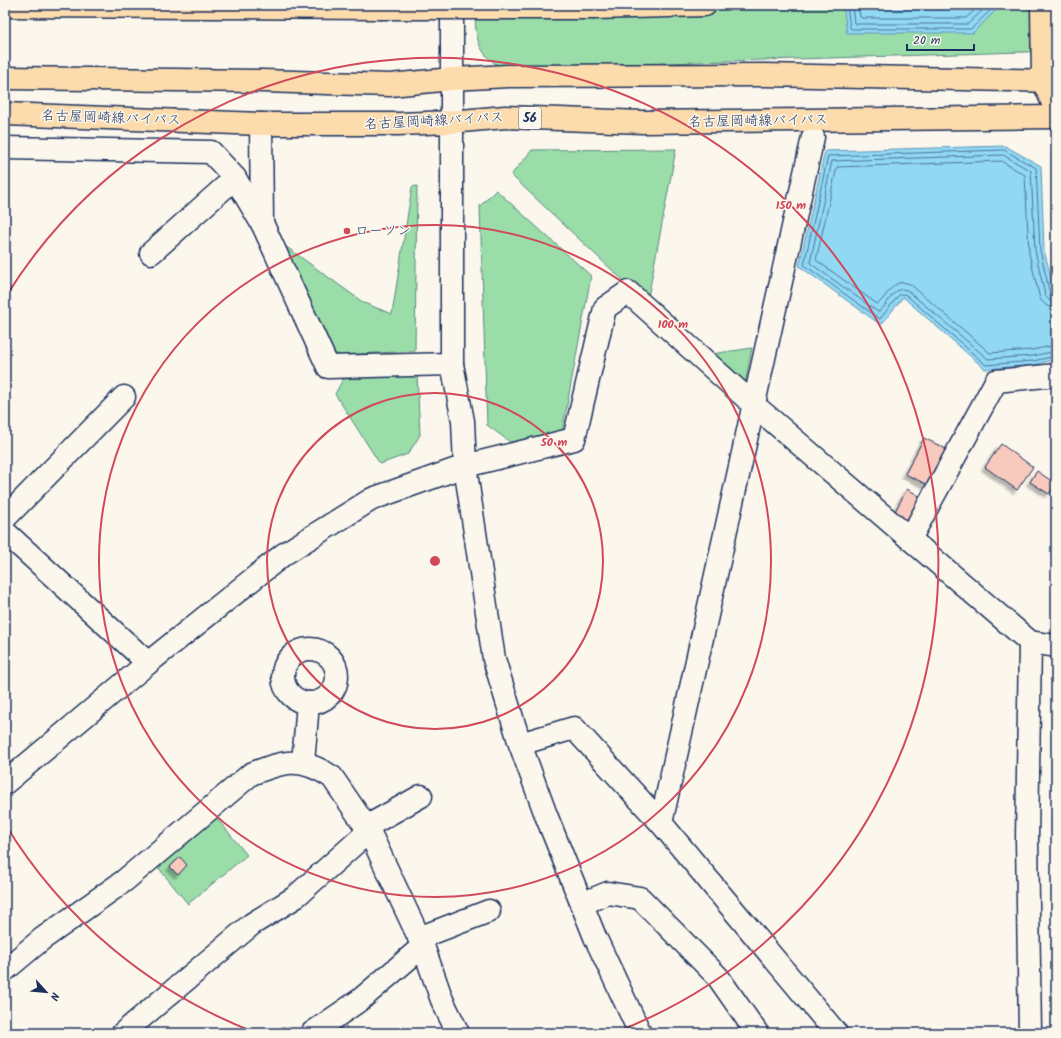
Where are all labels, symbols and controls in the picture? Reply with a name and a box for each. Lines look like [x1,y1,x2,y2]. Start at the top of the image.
scale bar [907,26,974,52]
text: 20 m [913,31,941,50]
street label: 名古屋岡崎線バイパス [41,105,181,131]
street label: 名古屋岡崎線バイパス [364,106,504,136]
road number: 56 [519,107,541,129]
street label: 名古屋岡崎線バイパス [688,109,828,133]
text: 150 m [776,196,806,215]
place label: ローソン [355,220,411,242]
marker: ローソン [342,226,352,236]
text: 100 m [658,315,688,334]
text: 50 m [540,433,568,452]
centre of rings [428,554,442,568]
north arrow [26,972,66,1012]
text: N [44,989,64,1003]

